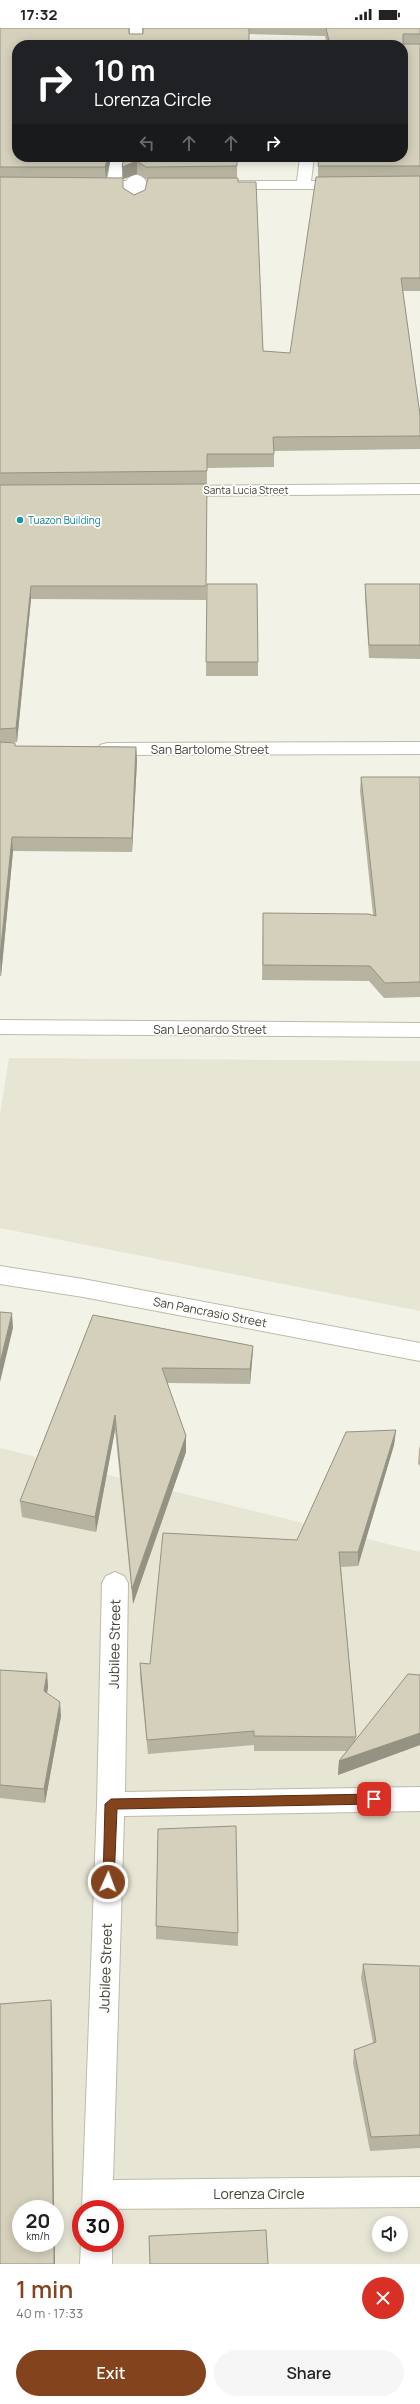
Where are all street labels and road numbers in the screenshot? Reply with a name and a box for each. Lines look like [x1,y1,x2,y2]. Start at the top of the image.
street label: Santa Lucia Street [204,483,288,497]
street label: San Bartolome Street [151,741,269,758]
street label: San Leonardo Street [153,1021,267,1038]
street label: San Pancrasio Street [152,1293,269,1331]
street label: Jubilee Street [104,1598,124,1689]
street label: Jubilee Street [94,1922,116,2013]
street label: Lorenza Circle [213,2184,305,2203]

